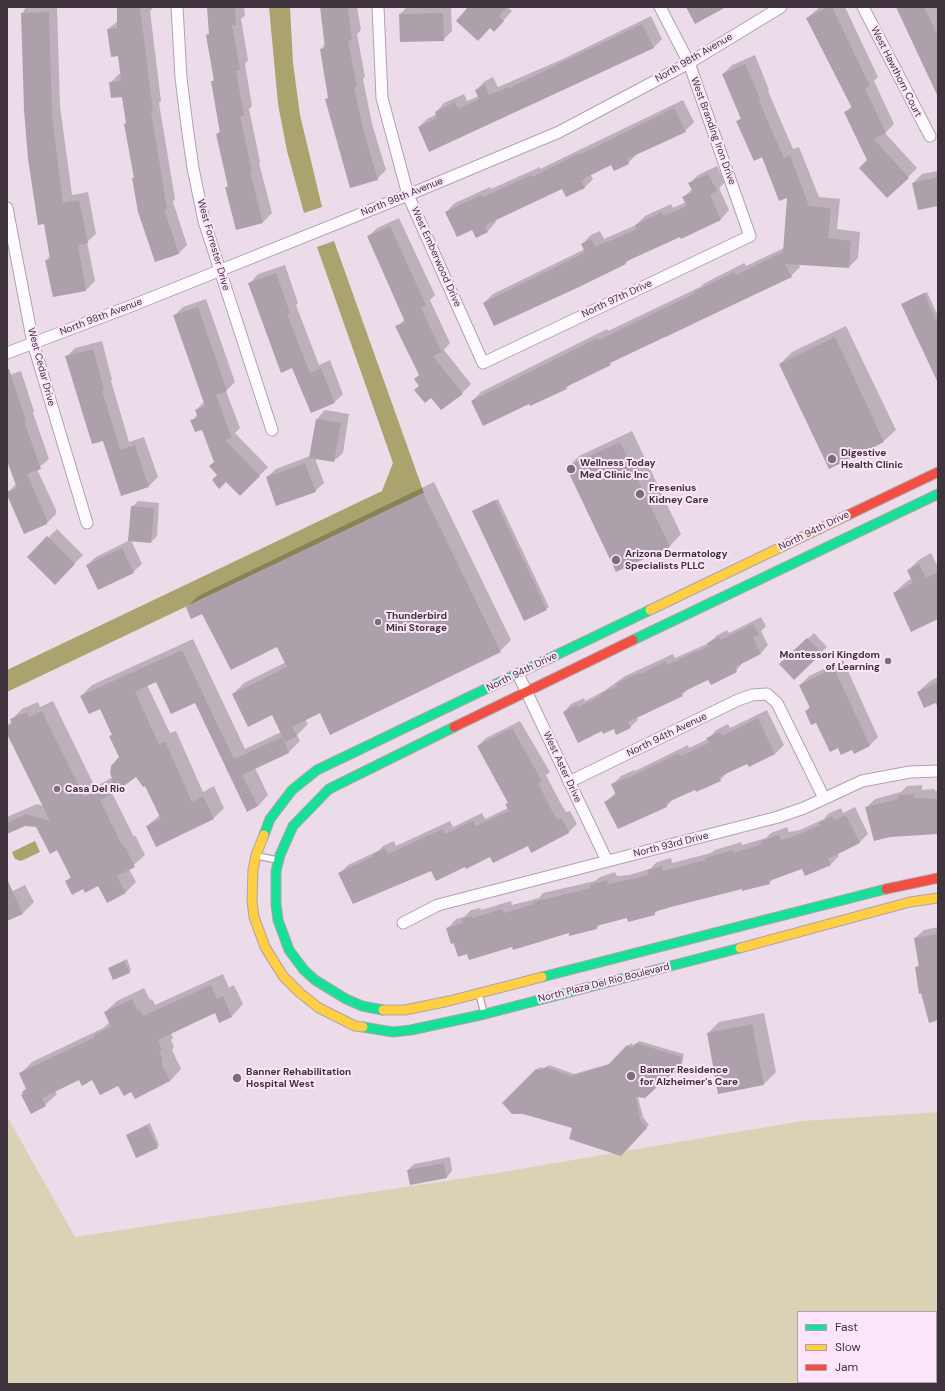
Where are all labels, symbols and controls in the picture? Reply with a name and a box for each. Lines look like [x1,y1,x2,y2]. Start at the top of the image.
street label: West Hawthorn Court [868,25,924,119]
street label: North 98th Avenue [653,31,735,85]
street label: West Branding Iron Drive [688,76,738,186]
street label: North 98th Avenue [359,175,445,219]
street label: West Forrester Drive [194,198,232,292]
street label: West Emberwood Drive [408,205,464,309]
street label: North 97th Drive [580,277,654,321]
street label: North 98th Avenue [58,296,144,338]
street label: West Cedar Drive [25,326,57,408]
place label: Digestive Health Clinic [841,447,903,470]
marker: Digestive Health Clinic [826,453,838,465]
place label: Wellness Today Med Clinic Inc [580,457,656,480]
marker: Wellness Today Med Clinic Inc [565,463,577,475]
place label: Fresenius Kidney Care [649,482,708,506]
marker: Fresenius Kidney Care [634,488,646,500]
street label: North 94th Drive [777,509,851,553]
place label: Arizona Dermatology Specialists PLLC [625,548,727,572]
marker: Arizona Dermatology Specialists PLLC [610,554,622,566]
place label: Thunderbird Mini Storage [386,610,447,634]
marker: Thunderbird Mini Storage [373,617,383,627]
place label: Montessori Kingdom of Learning [779,649,880,672]
street label: North 94th Drive [485,650,559,694]
marker: Montessori Kingdom of Learning [883,656,893,666]
street label: North 94th Avenue [625,710,709,760]
street label: West Aster Drive [540,729,584,805]
place label: Casa Del Rio [65,783,125,795]
marker: Casa Del Rio [52,784,62,794]
street label: North 93rd Drive [632,830,710,860]
street label: North Plaza Del Rio Boulevard [537,961,671,1005]
place label: Banner Residence for Alzheimer's Care [640,1064,738,1088]
place label: Banner Rehabilitation Hospital West [246,1066,351,1090]
marker: Banner Residence for Alzheimer's Care [625,1070,637,1082]
marker: Banner Rehabilitation Hospital West [231,1072,243,1084]
legend [797,1311,937,1383]
text: Fast [835,1319,858,1335]
text: Slow [835,1339,861,1355]
text: Jam [835,1359,858,1375]

